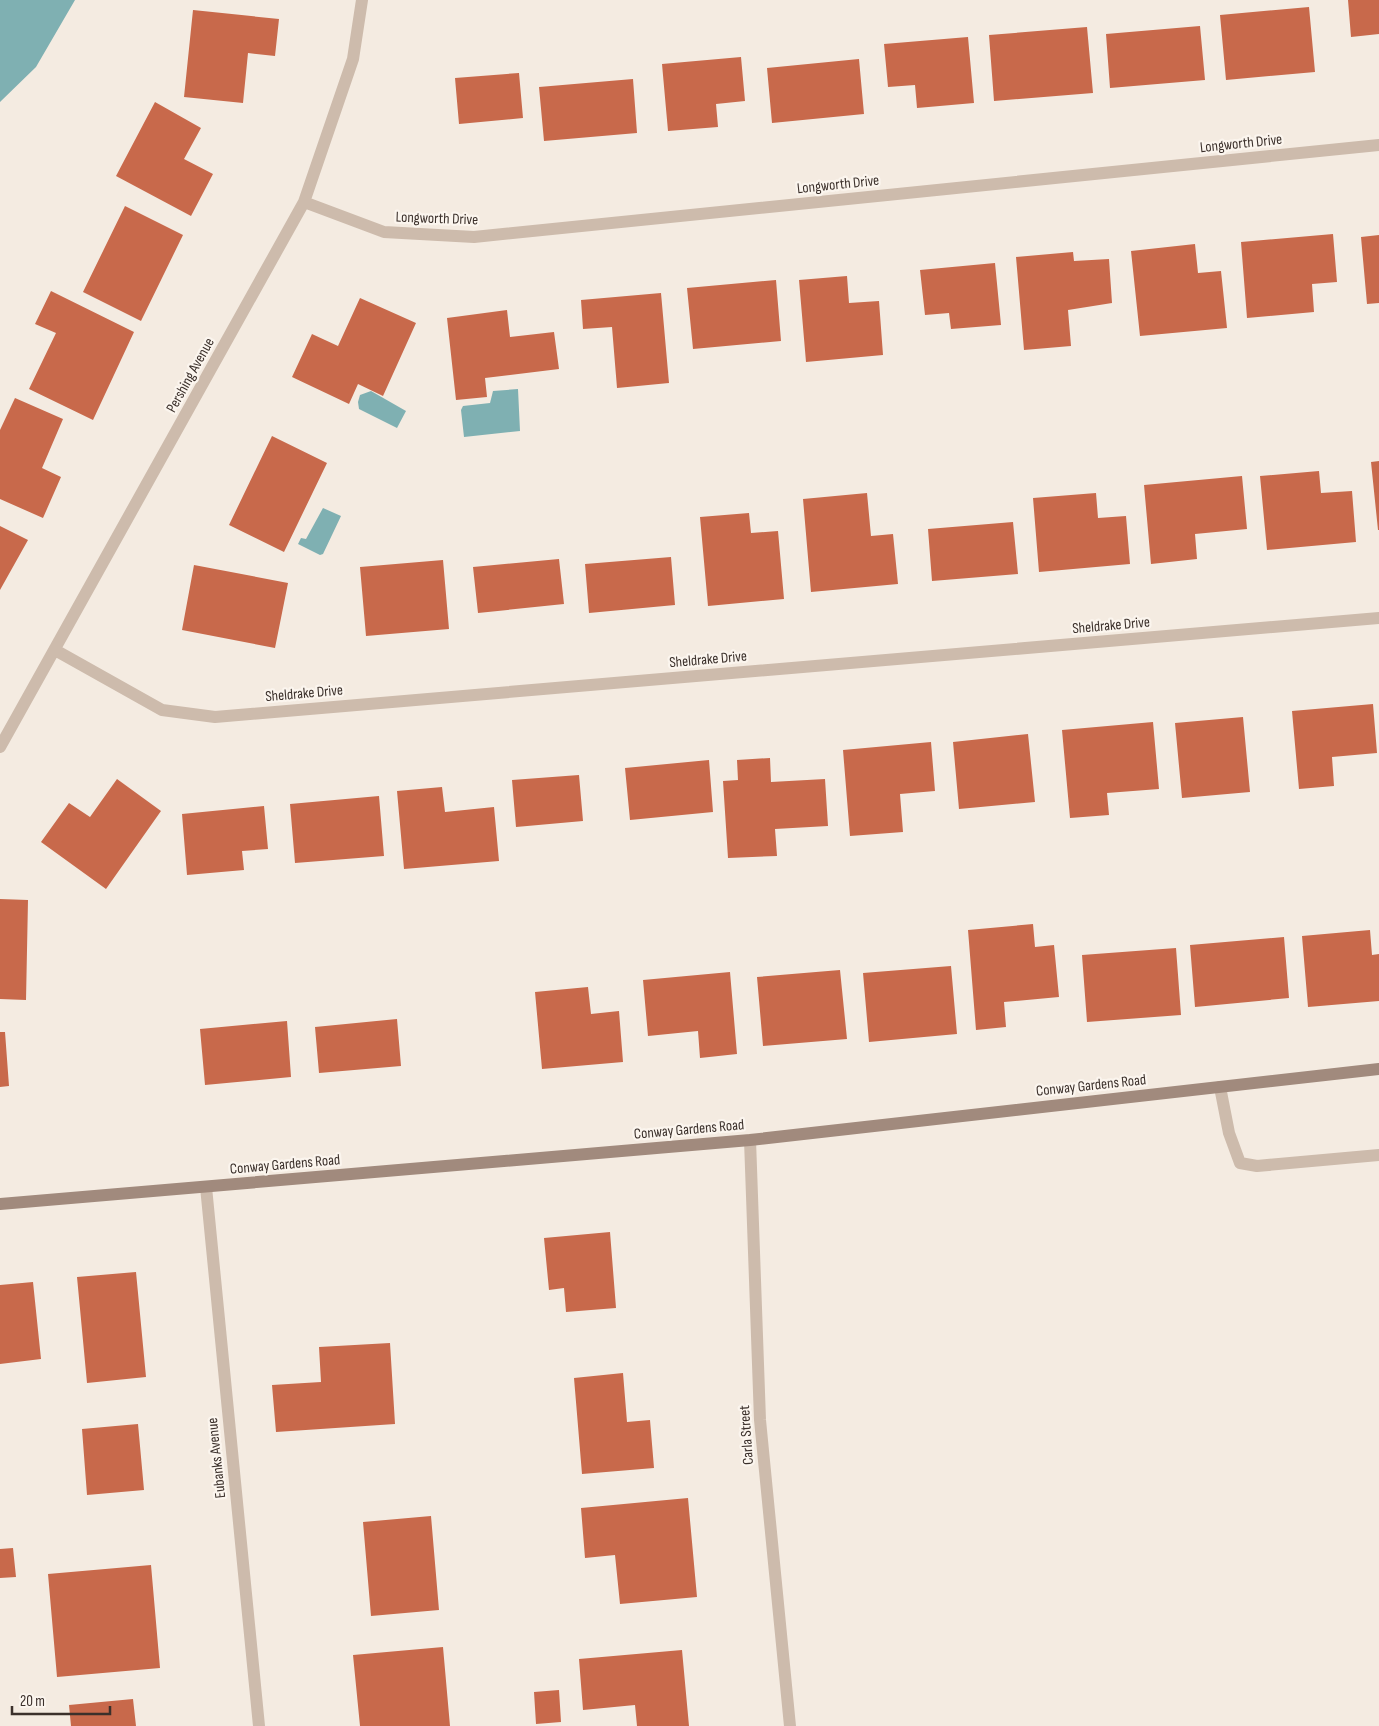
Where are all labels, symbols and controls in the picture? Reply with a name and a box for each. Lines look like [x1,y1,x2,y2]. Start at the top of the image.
street label: Longworth Drive [1199,130,1283,157]
street label: Longworth Drive [796,171,880,198]
street label: Longworth Drive [395,208,479,229]
street label: Pershing Avenue [162,335,219,416]
street label: Sheldrake Drive [1071,613,1151,638]
street label: Sheldrake Drive [668,647,748,672]
street label: Sheldrake Drive [264,681,344,706]
street label: Conway Gardens Road [1035,1070,1147,1101]
street label: Conway Gardens Road [633,1115,745,1144]
street label: Conway Gardens Road [229,1150,341,1179]
street label: Carla Street [735,1404,758,1465]
street label: Eubanks Avenue [203,1417,230,1499]
scale bar [12,1684,110,1716]
text: 20 m [20,1692,45,1711]

